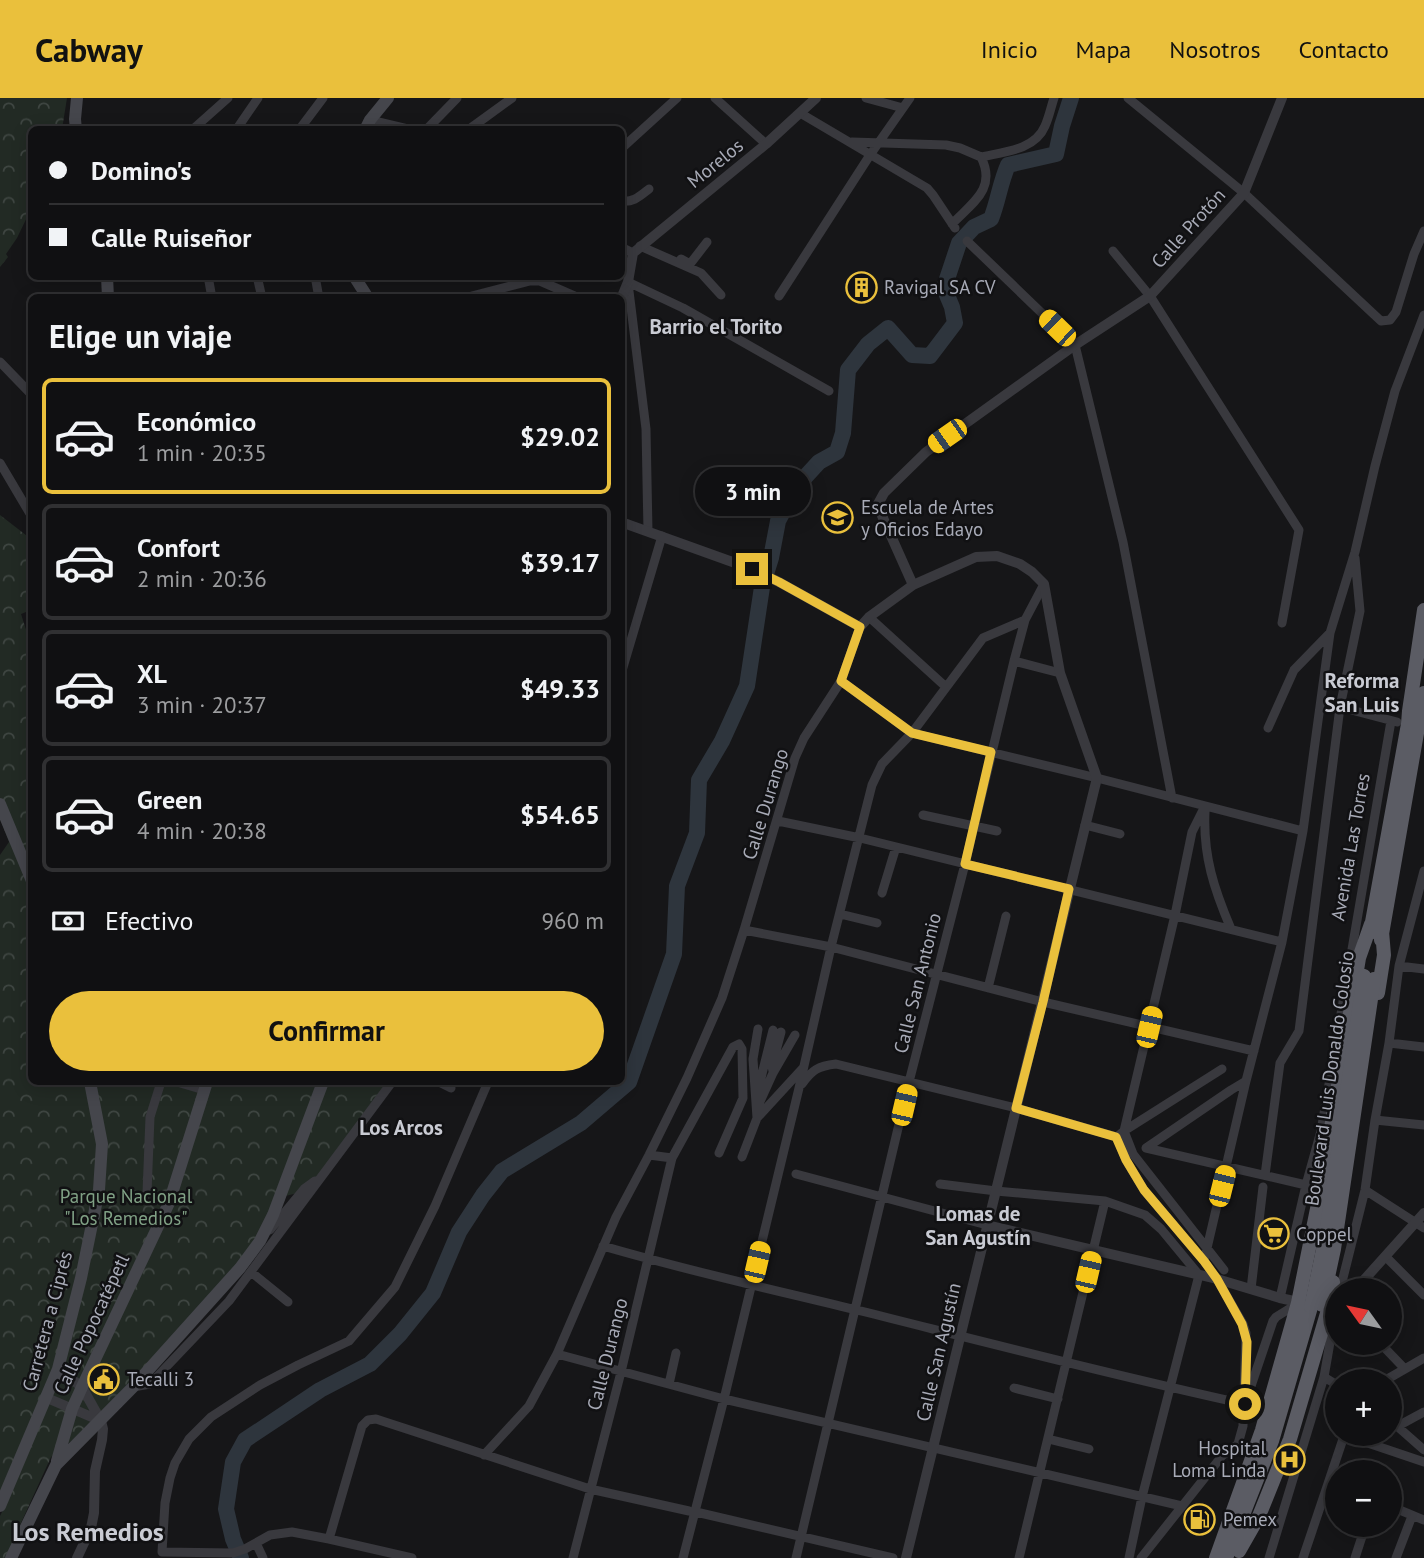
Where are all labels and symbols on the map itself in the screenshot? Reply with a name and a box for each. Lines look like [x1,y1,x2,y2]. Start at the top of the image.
street label: Morelos [682,133,748,193]
street label: Calle Protón [1146,183,1230,273]
building icon: Ravigal SA CV [844,270,878,304]
place label: Ravigal SA CV [884,275,996,299]
car [1035,306,1080,350]
district label: Barrio el Torito [649,313,783,340]
car [924,415,971,457]
callout: 3 min [694,468,810,517]
place label: Escuela de Artes y Oficios Edayo [861,495,994,541]
school or university icon: Escuela de Artes y Oficios Edayo [821,501,855,535]
route end [736,553,768,585]
district label: Reforma San Luis [1325,667,1400,718]
street label: Calle Durango [737,745,793,863]
street label: Avenida Las Torres [1325,771,1375,923]
street label: Calle San Antonio [888,910,946,1056]
street label: Boulevard Luis Donaldo Colosio [1299,949,1359,1207]
car [1135,1004,1164,1050]
car [890,1082,919,1128]
district label: Los Arcos [359,1114,443,1141]
car [1207,1163,1238,1209]
park label: Parque Nacional "Los Remedios" [60,1184,193,1230]
district label: Lomas de San Agustín [925,1200,1031,1251]
supermarket icon: Coppel [1256,1217,1290,1251]
place label: Coppel [1296,1222,1353,1246]
car [743,1239,772,1285]
street label: Carretera a Ciprés [17,1248,77,1394]
car [1074,1249,1103,1295]
street label: Calle Popocatépetl [48,1250,134,1398]
north arrow [1325,1278,1402,1354]
street label: Calle San Agustín [910,1280,966,1424]
street label: Calle Durango [581,1295,633,1413]
public building icon: Tecalli 3 [87,1362,121,1396]
place label: Tecalli 3 [127,1367,194,1391]
route start [1229,1388,1261,1420]
place label: Hospital Loma Linda [1172,1436,1266,1482]
hospital icon: Hospital Loma Linda [1272,1442,1306,1476]
fuel station icon: Pemex [1183,1502,1217,1536]
place label: Pemex [1223,1507,1277,1531]
district label: Los Remedios [12,1515,164,1548]

